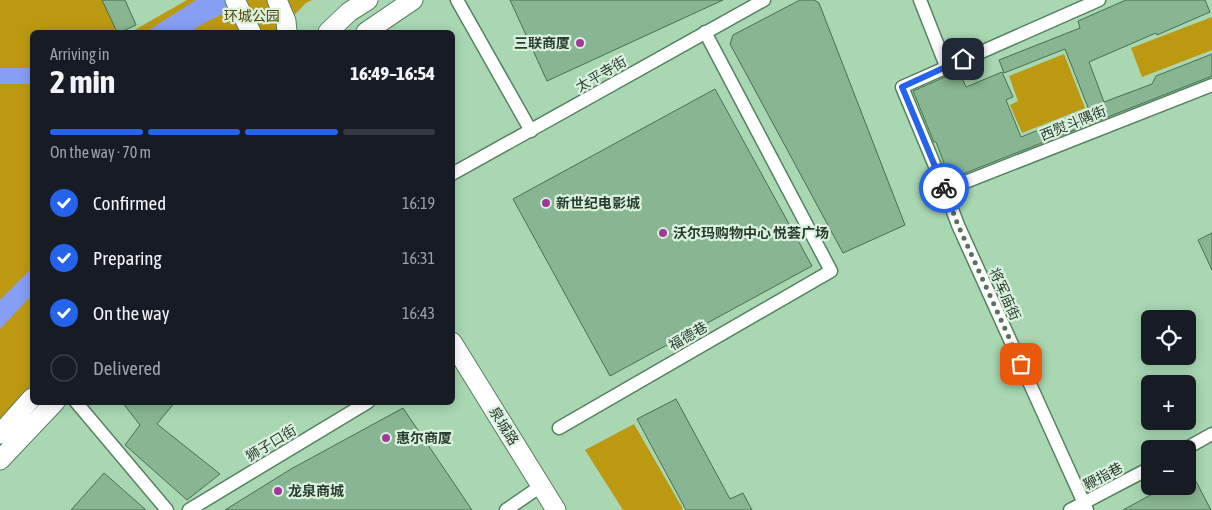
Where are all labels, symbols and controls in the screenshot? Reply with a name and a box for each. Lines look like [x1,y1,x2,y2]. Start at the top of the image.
park label: 环城公园 [224,8,280,24]
place label: 三联商厦 [514,35,570,51]
marker: 三联商厦 [574,37,586,49]
pin [942,38,984,80]
text: Arriving in [50,45,110,63]
icon: home [949,45,977,73]
street label: 太平寺街 [573,53,629,95]
text: 16:49–16:54 [350,62,435,84]
text: 2 min [50,63,115,100]
street label: 西熨斗隅街 [1038,102,1108,144]
text: On the way · 70 m [50,143,151,161]
courier [919,163,969,213]
icon: bike [930,174,958,202]
icon: check [50,189,78,217]
text: Confirmed [93,192,166,214]
text: 16:19 [402,194,435,212]
place label: 新世纪电影城 [556,195,640,211]
marker: 新世纪电影城 [540,197,552,209]
place label: 沃尔玛购物中心 悦荟广场 [673,225,829,241]
marker: 沃尔玛购物中心 悦荟广场 [657,227,669,239]
icon: check [50,244,78,272]
text: Preparing [93,247,162,269]
text: 16:31 [402,249,435,267]
street label: 将军庙街 [986,265,1024,323]
icon: check [50,299,78,327]
text: On the way [93,302,170,324]
text: 16:43 [402,304,435,322]
map controls [1141,310,1196,495]
button: locate [1141,310,1196,365]
street label: 福德巷 [666,319,710,353]
pin [1000,343,1042,385]
icon: bag [1007,350,1035,378]
text: Delivered [93,357,161,379]
button: + [1141,375,1196,430]
street label: 泉城路 [486,404,522,448]
street label: 狮子口街 [243,422,299,464]
place label: 惠尔商厦 [396,430,452,446]
marker: 惠尔商厦 [380,432,392,444]
button: − [1141,440,1196,495]
street label: 鞭指巷 [1081,459,1125,493]
place label: 龙泉商城 [288,483,344,499]
marker: 龙泉商城 [272,485,284,497]

